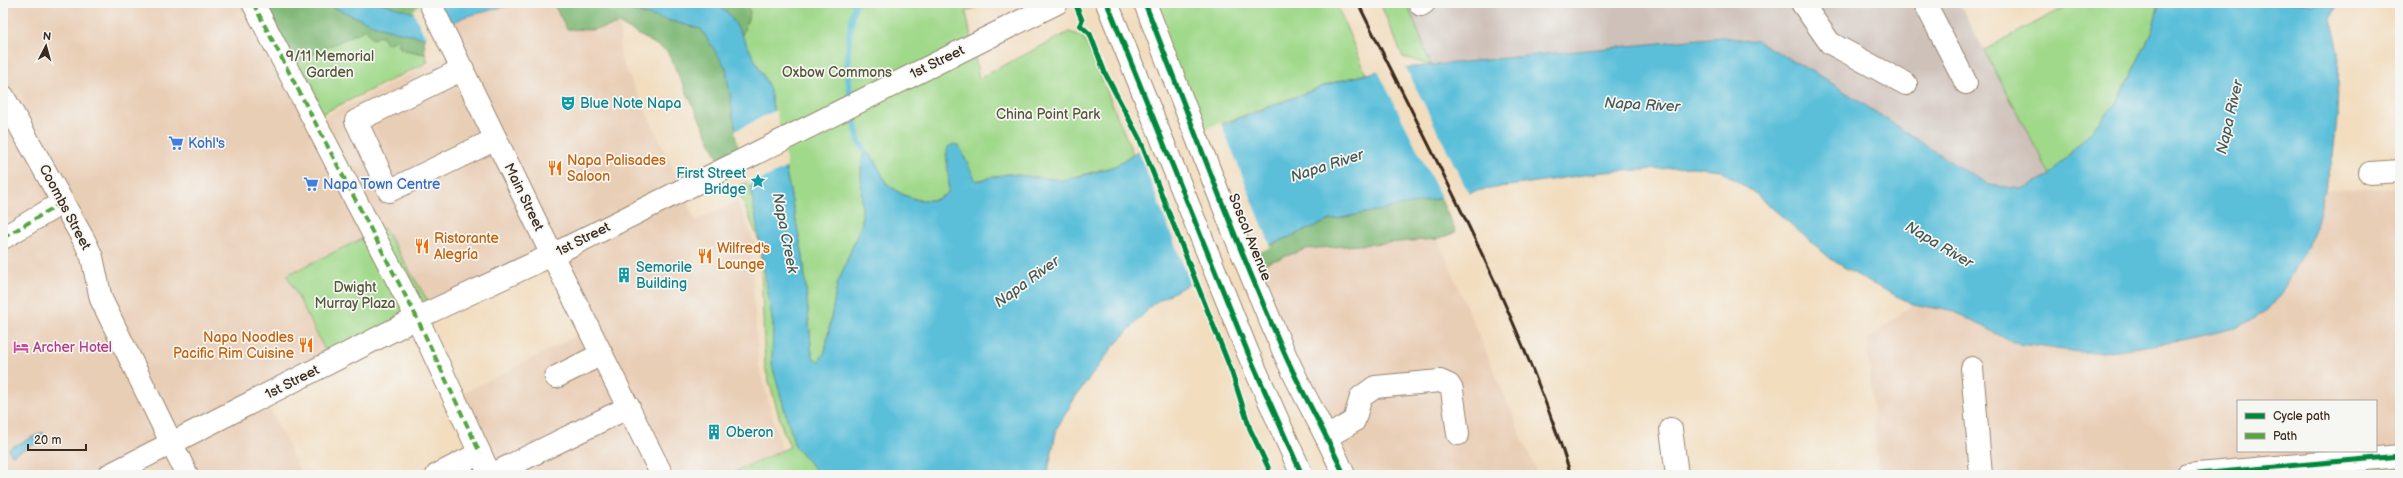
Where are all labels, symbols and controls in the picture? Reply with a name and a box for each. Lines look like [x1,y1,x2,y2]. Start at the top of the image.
north arrow [26,26,66,66]
text: N [42,30,52,43]
street label: 1st Street [907,41,968,82]
park label: 9/11 Memorial Garden [286,48,374,81]
park label: Oxbow Commons [782,64,892,81]
water label: Napa River [2212,76,2248,156]
theatre icon: Blue Note Napa [559,94,577,112]
water label: Napa River [1604,94,1682,117]
place label: Blue Note Napa [580,95,681,112]
park label: China Point Park [996,106,1100,123]
supermarket icon: Kohl's [167,134,185,152]
place label: Kohl's [188,135,225,152]
water label: Napa River [1288,145,1367,187]
place label: Napa Palisades Saloon [567,152,666,185]
restaurant icon: Napa Palisades Saloon [546,159,564,177]
street label: Main Street [500,160,548,234]
street label: Coombs Street [35,161,95,253]
place label: First Street Bridge [676,165,747,198]
place icon: First Street Bridge [749,172,767,190]
supermarket icon: Napa Town Centre [302,175,320,193]
place label: Napa Town Centre [323,176,440,193]
water label: Napa Creek [768,191,802,276]
street label: Soscol Avenue [1225,191,1275,283]
water label: Napa River [1902,217,1978,273]
street label: 1st Street [553,218,614,260]
place label: Ristorante Alegría [434,230,499,263]
restaurant icon: Ristorante Alegría [413,237,431,255]
place label: Wilfred's Lounge [717,240,770,273]
restaurant icon: Wilfred's Lounge [696,247,714,265]
water label: Napa River [991,251,1064,312]
place label: Semorile Building [636,259,692,292]
building icon: Semorile Building [615,266,633,284]
park label: Dwight Murray Plaza [314,279,396,312]
place label: Napa Noodles Pacific Rim Cuisine [173,329,294,362]
restaurant icon: Napa Noodles Pacific Rim Cuisine [297,336,315,354]
hotel icon: Archer Hotel [12,338,30,356]
place label: Archer Hotel [33,339,112,356]
street label: 1st Street [262,361,323,403]
legend [2237,400,2377,452]
text: Cycle path [2273,409,2330,424]
building icon: Oberon [705,423,723,441]
place label: Oberon [726,424,774,441]
scale bar [28,426,86,452]
text: Path [2273,429,2298,444]
text: 20 m [34,433,61,448]

